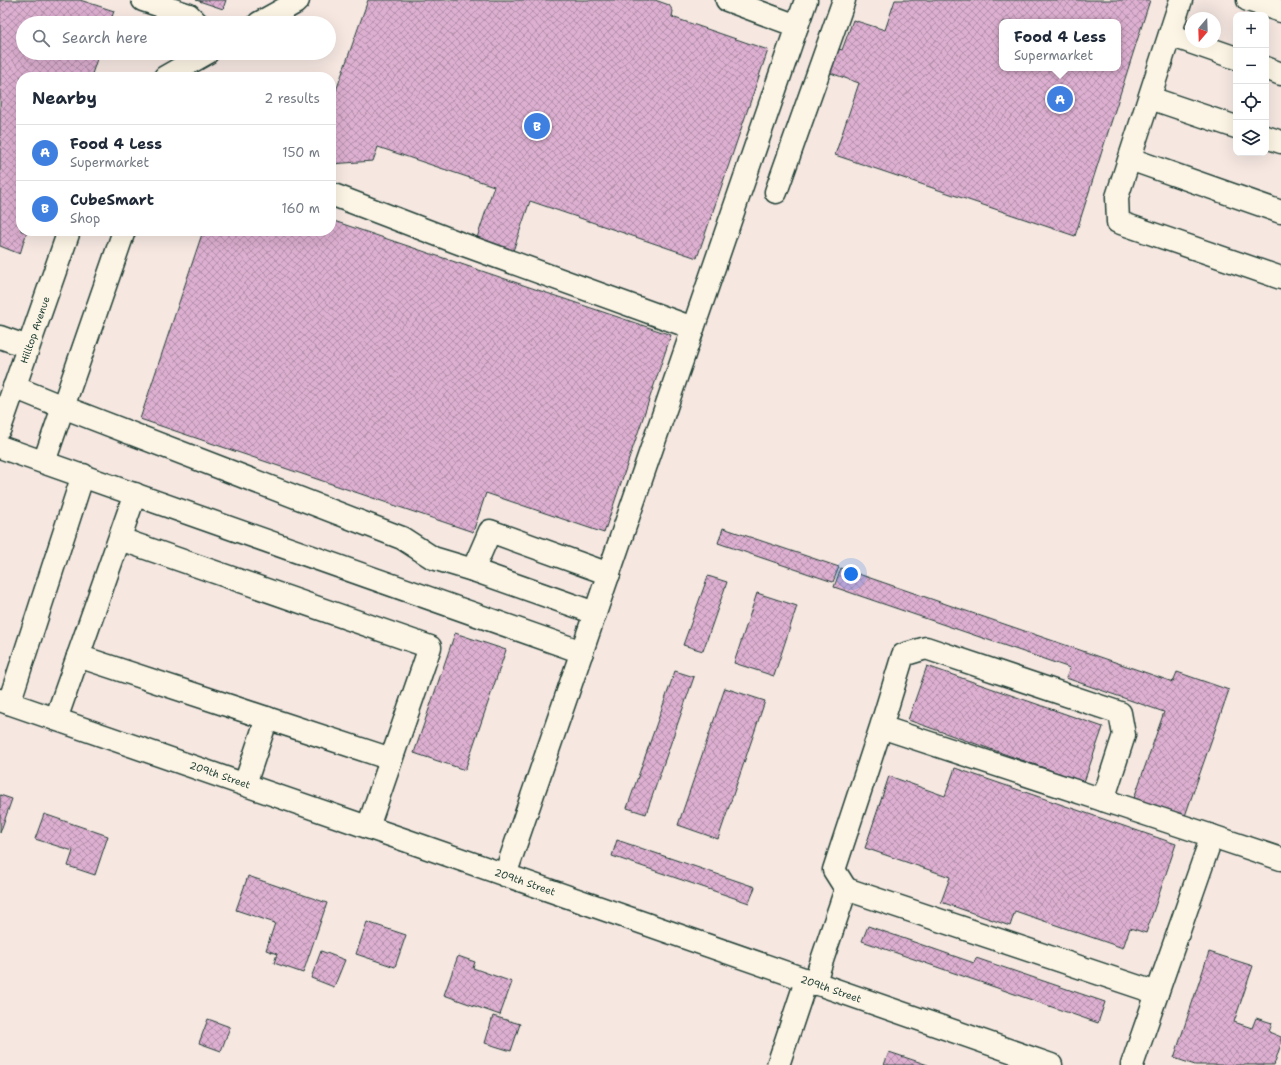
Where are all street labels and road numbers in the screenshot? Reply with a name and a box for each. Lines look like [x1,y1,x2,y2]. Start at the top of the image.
street label: Hilltop Avenue [17,294,53,365]
street label: 209th Street [188,759,252,791]
street label: 209th Street [493,866,557,898]
street label: 209th Street [799,973,863,1005]

